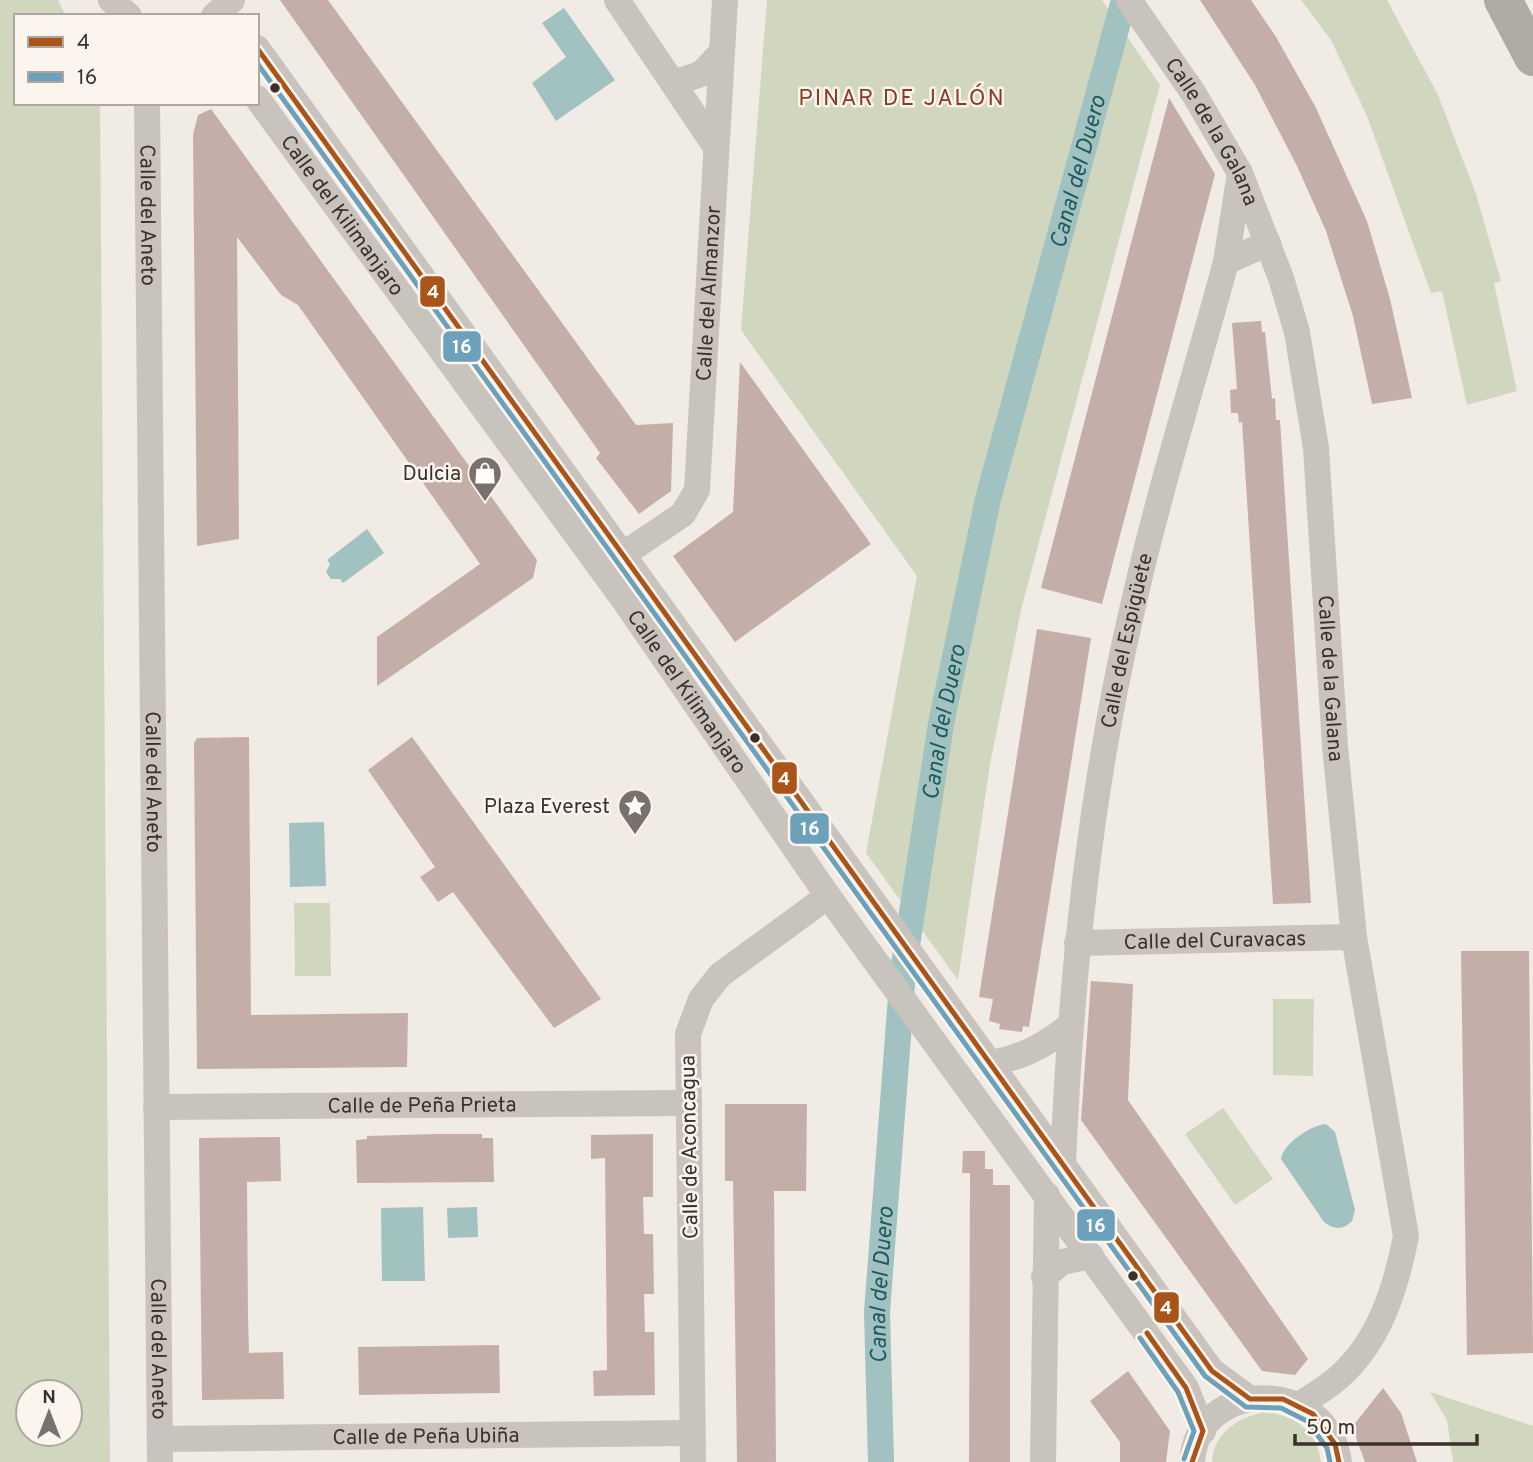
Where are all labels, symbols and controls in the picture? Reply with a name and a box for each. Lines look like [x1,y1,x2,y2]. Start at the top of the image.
legend [14,14,259,105]
text: 4 [77,30,90,57]
street label: Calle de la Galana [1158,53,1263,210]
text: 16 [77,65,97,92]
unlabelled marker [268,81,282,95]
district label: PINAR DE JALÓN [798,83,1006,114]
water label: Canal del Duero [1045,92,1114,252]
street label: Calle del Kilimanjaro [273,130,409,302]
street label: Calle del Aneto [132,144,161,286]
street label: Calle del Almanzor [691,205,728,382]
line badge: 4 [419,275,446,308]
text: 4 [427,281,439,305]
line badge: 16 [442,330,482,363]
text: 16 [452,336,472,360]
shop icon: Dulcia [466,454,504,503]
place label: Dulcia [402,461,461,488]
street label: Calle del Espigüete [1096,550,1160,731]
street label: Calle de la Galana [1310,594,1348,763]
street label: Calle del Kilimanjaro [620,605,752,780]
water label: Canal del Duero [917,642,974,802]
street label: Calle del Aneto [138,711,166,853]
unlabelled marker [748,731,762,745]
line badge: 4 [771,761,798,795]
text: 4 [778,768,790,792]
place icon: Plaza Everest [616,787,654,836]
place label: Plaza Everest [484,794,610,821]
line badge: 16 [789,812,830,845]
text: 16 [800,818,820,842]
street label: Calle del Curavacas [1123,926,1307,957]
street label: Calle de Aconcagua [675,1055,706,1239]
street label: Calle de Peña Prieta [327,1092,517,1121]
water label: Canal del Duero [865,1205,902,1364]
line badge: 16 [1076,1208,1116,1242]
text: 16 [1086,1215,1106,1239]
unlabelled marker [1126,1269,1140,1283]
street label: Calle del Aneto [143,1278,172,1420]
line badge: 4 [1153,1291,1180,1324]
text: 4 [1160,1297,1172,1321]
north arrow [14,1378,84,1448]
text: N [42,1386,56,1410]
scale bar [1295,1402,1477,1446]
text: 50 m [1306,1415,1355,1442]
street label: Calle de Peña Ubiña [332,1423,520,1452]

